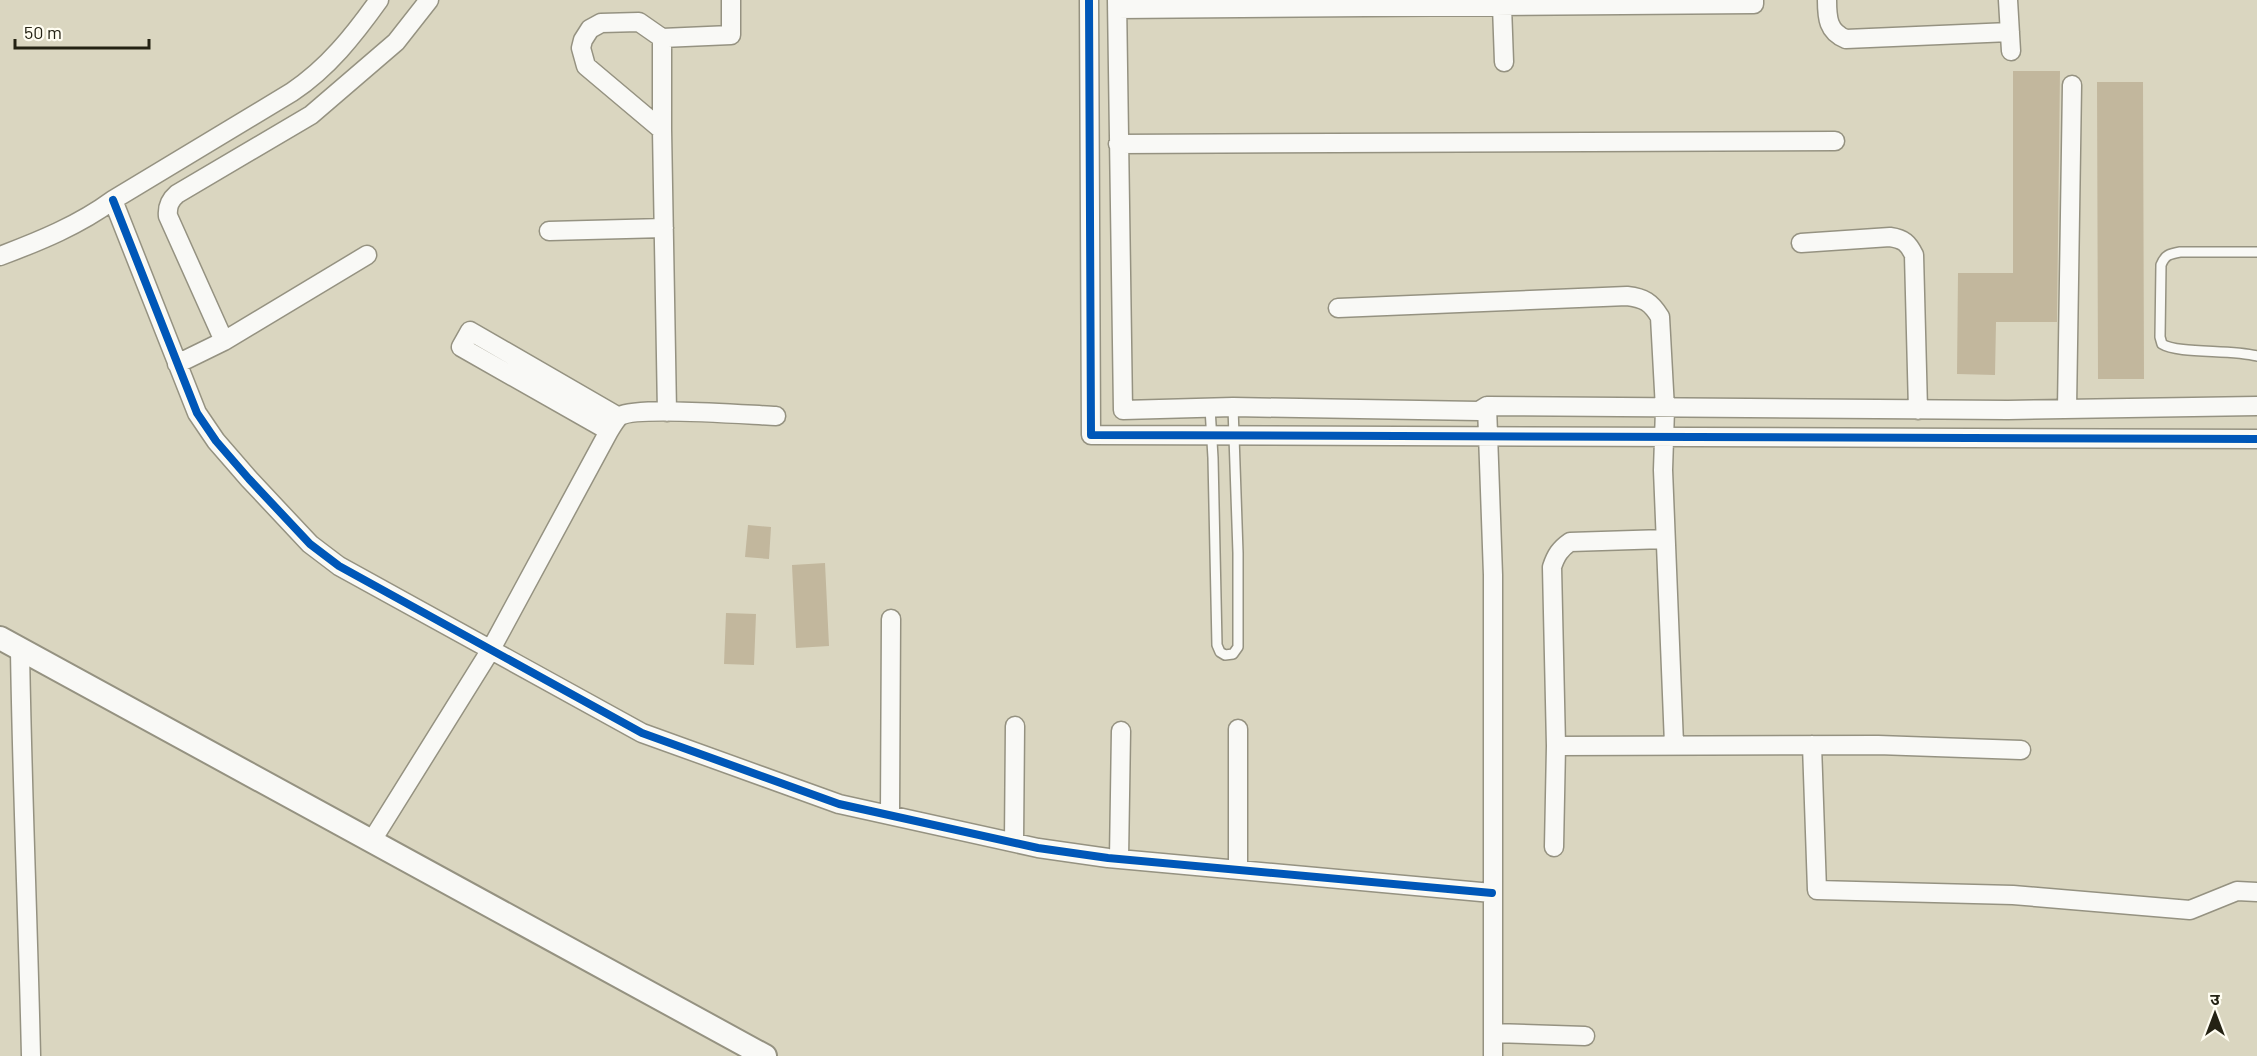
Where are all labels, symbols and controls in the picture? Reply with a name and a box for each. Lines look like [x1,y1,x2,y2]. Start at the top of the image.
scale bar [15,12,148,50]
text: 50 m [24,21,62,43]
north arrow [2185,984,2245,1044]
text: उ [2210,989,2220,1008]

